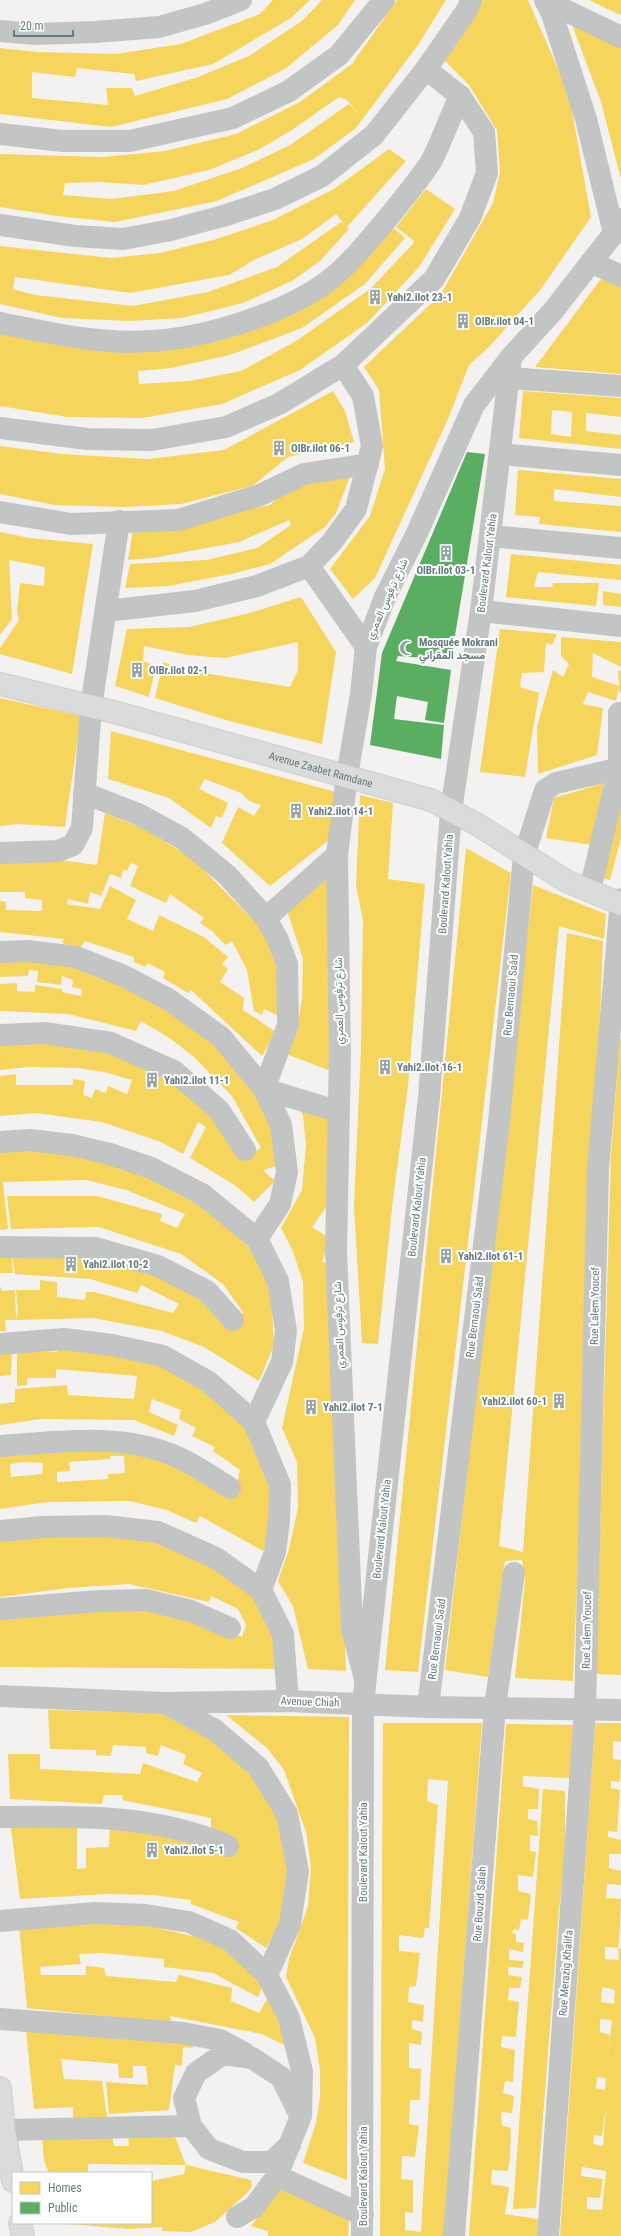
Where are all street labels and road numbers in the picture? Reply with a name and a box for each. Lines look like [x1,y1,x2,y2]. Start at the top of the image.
street label: Boulevard Kalout Yahia [474,513,500,613]
street label: شارع ترفوس العمري [363,556,414,643]
street label: Avenue Zaabet Ramdane [267,749,374,790]
street label: Boulevard Kalout Yahia [436,834,456,934]
street label: Rue Bernaoui Saâd [501,954,521,1036]
street label: شارع ترفوس العمري [332,957,349,1045]
street label: Boulevard Kalout Yahia [405,1157,429,1257]
street label: Rue Lalem Youcef [588,1266,602,1345]
street label: Rue Bernaoui Saâd [464,1276,486,1358]
street label: شارع ترفوس العمري [331,1281,350,1369]
street label: Boulevard Kalout Yahia [370,1479,394,1579]
street label: Rue Lalem Youcef [580,1590,594,1669]
street label: Rue Bernaoui Saâd [426,1598,448,1680]
street label: Avenue Chiah [280,1694,340,1710]
street label: Boulevard Kalout Yahia [357,1802,370,1902]
street label: Rue Bouzid Salah [471,1866,489,1942]
street label: Rue Merazig Khalifa [557,1929,575,2017]
street label: Boulevard Kalout Yahia [357,2126,370,2226]

